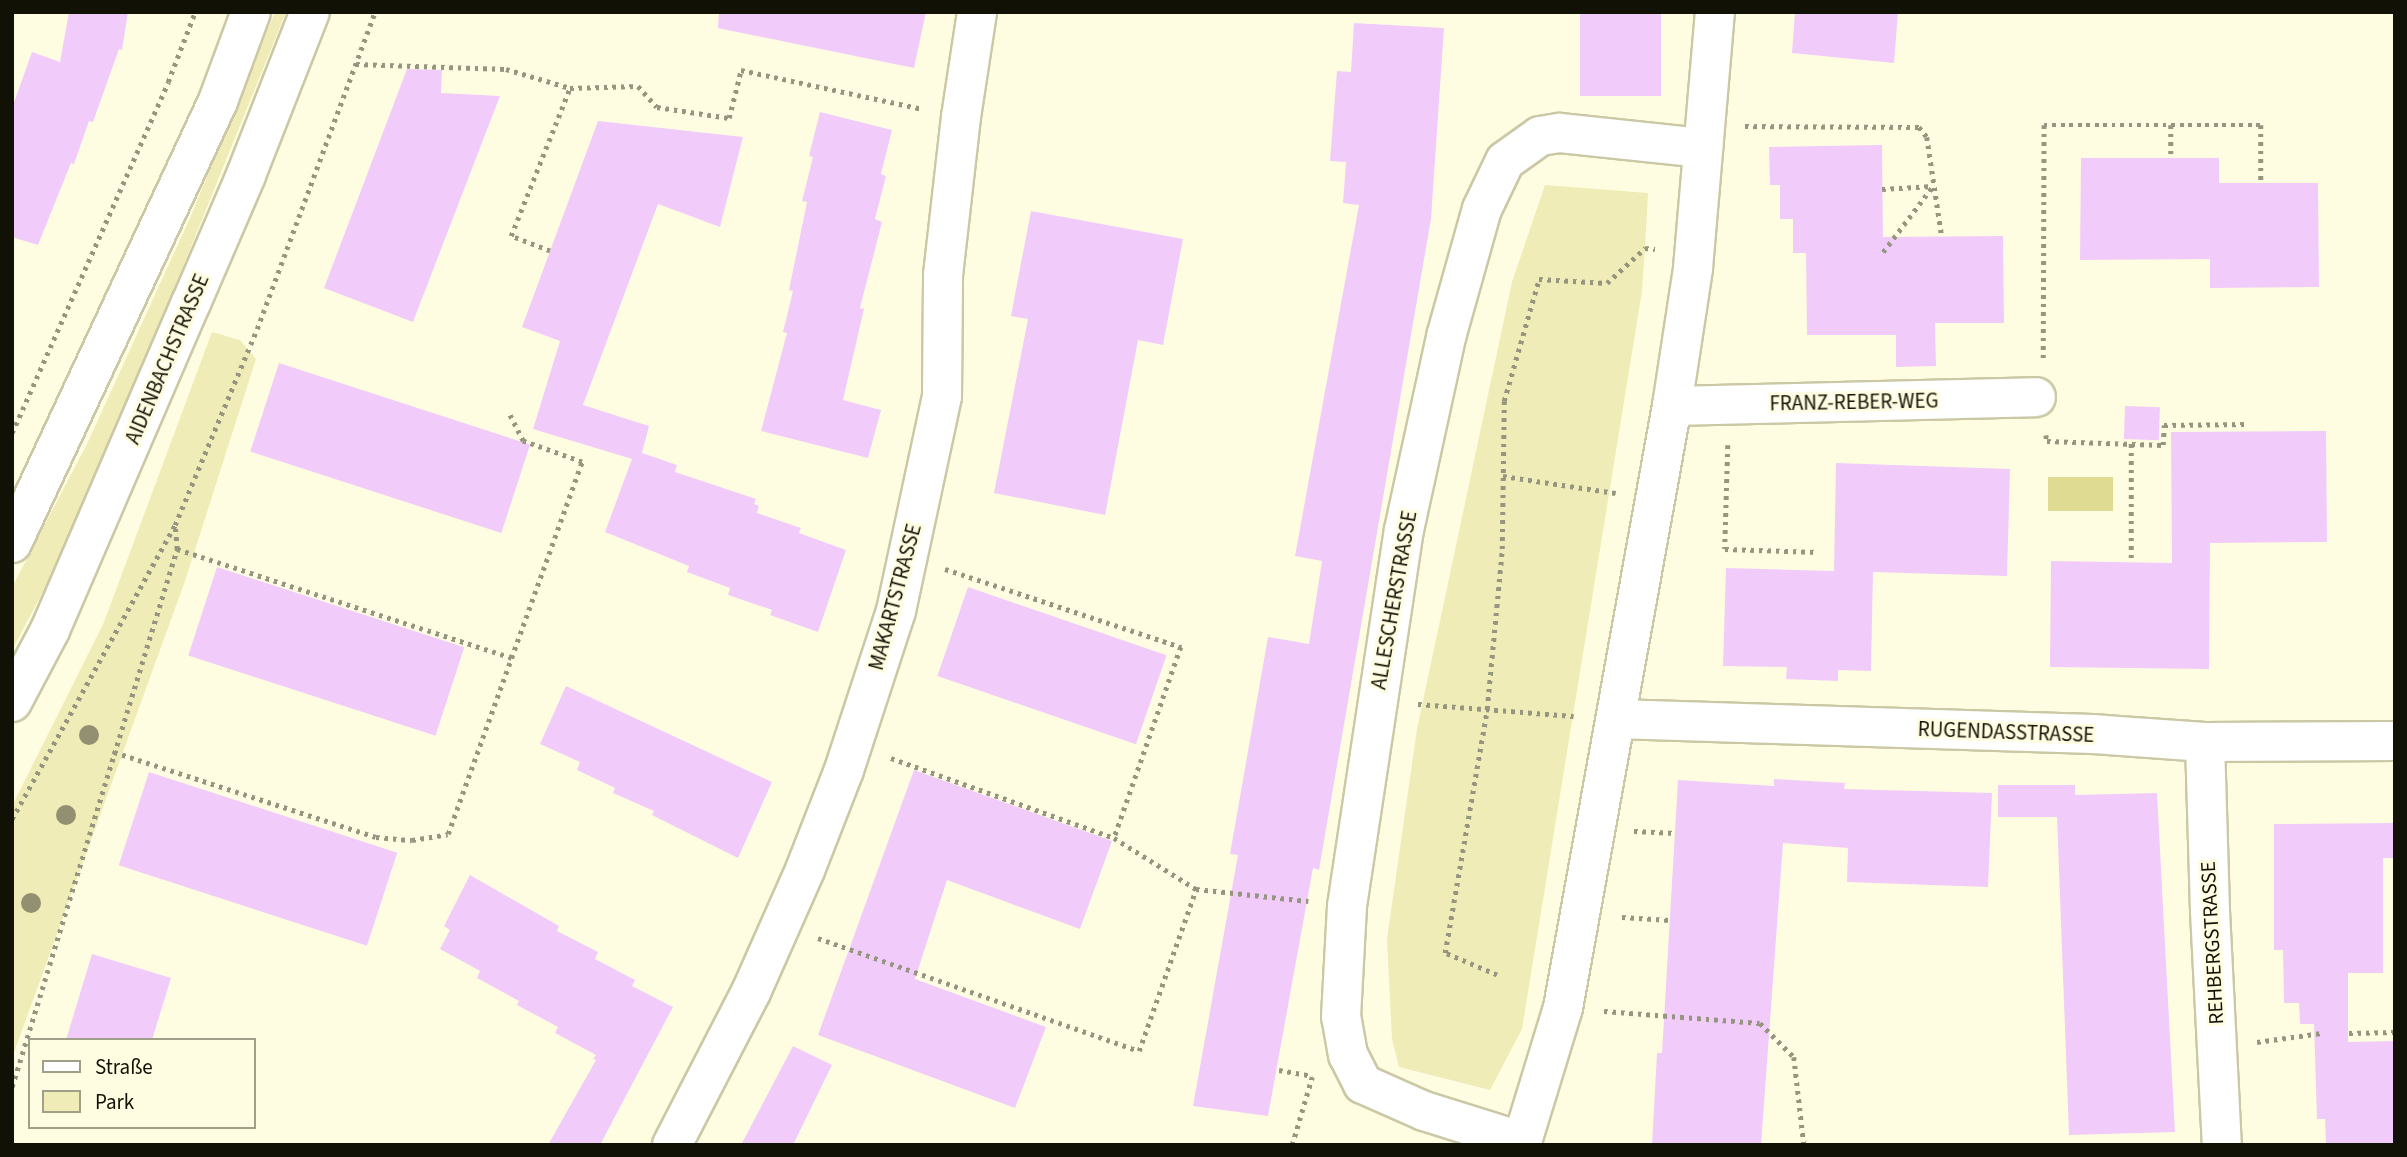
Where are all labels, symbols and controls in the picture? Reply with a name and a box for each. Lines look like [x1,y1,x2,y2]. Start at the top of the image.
street label: AIDENBACHSTRASSE [120,270,214,448]
street label: FRANZ-REBER-WEG [1769,388,1939,416]
street label: ALLESCHERSTRASSE [1366,509,1422,691]
street label: MAKARTSTRASSE [863,521,927,673]
street label: RUGENDASSTRASSE [1917,716,2095,748]
street label: REHBERGSTRASSE [2195,861,2229,1025]
legend [28,1038,256,1129]
text: Straße [95,1052,153,1082]
text: Park [95,1087,134,1117]

